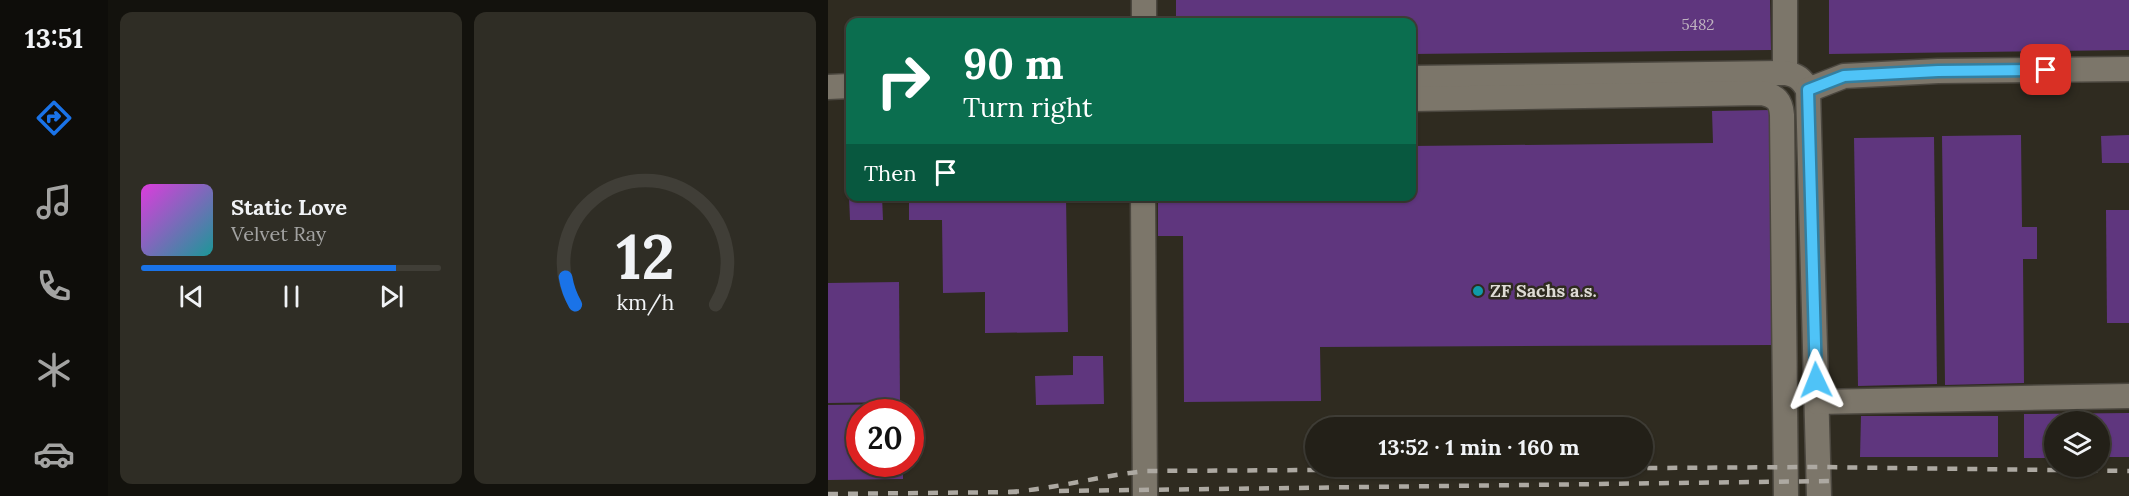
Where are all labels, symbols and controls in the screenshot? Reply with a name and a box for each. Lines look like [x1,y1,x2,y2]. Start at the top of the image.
house number: 5482 [1682,15,1714,34]
text: 13:51 [25,21,83,55]
text: 90 m [963,37,1064,91]
icon: right [864,42,942,120]
pin [2020,44,2071,95]
icon: arrive [2029,53,2062,86]
text: Turn right [963,90,1092,124]
icon: directions [33,97,75,139]
icon: arrive [929,156,962,189]
text: Then [864,159,917,187]
icon: music [33,181,75,223]
text: Static Love [231,193,347,221]
text: 12 [616,216,674,296]
text: Velvet Ray [231,221,326,246]
icon: phone [33,265,75,307]
place label: ZF Sachs a.s. [1490,279,1597,302]
icon: previous [175,280,208,313]
icon: pause [275,280,308,313]
icon: next [375,280,408,313]
marker: ZF Sachs a.s. [1471,284,1485,298]
text: km/h [616,288,674,316]
position arrow [1784,348,1848,412]
icon: climate [33,349,75,391]
speed limit sign: 20 [846,399,924,477]
map controls [2044,411,2110,477]
button: layers [2044,411,2110,477]
icon: car [33,433,75,475]
text: 13:52 · 1 min · 160 m [1378,433,1580,461]

